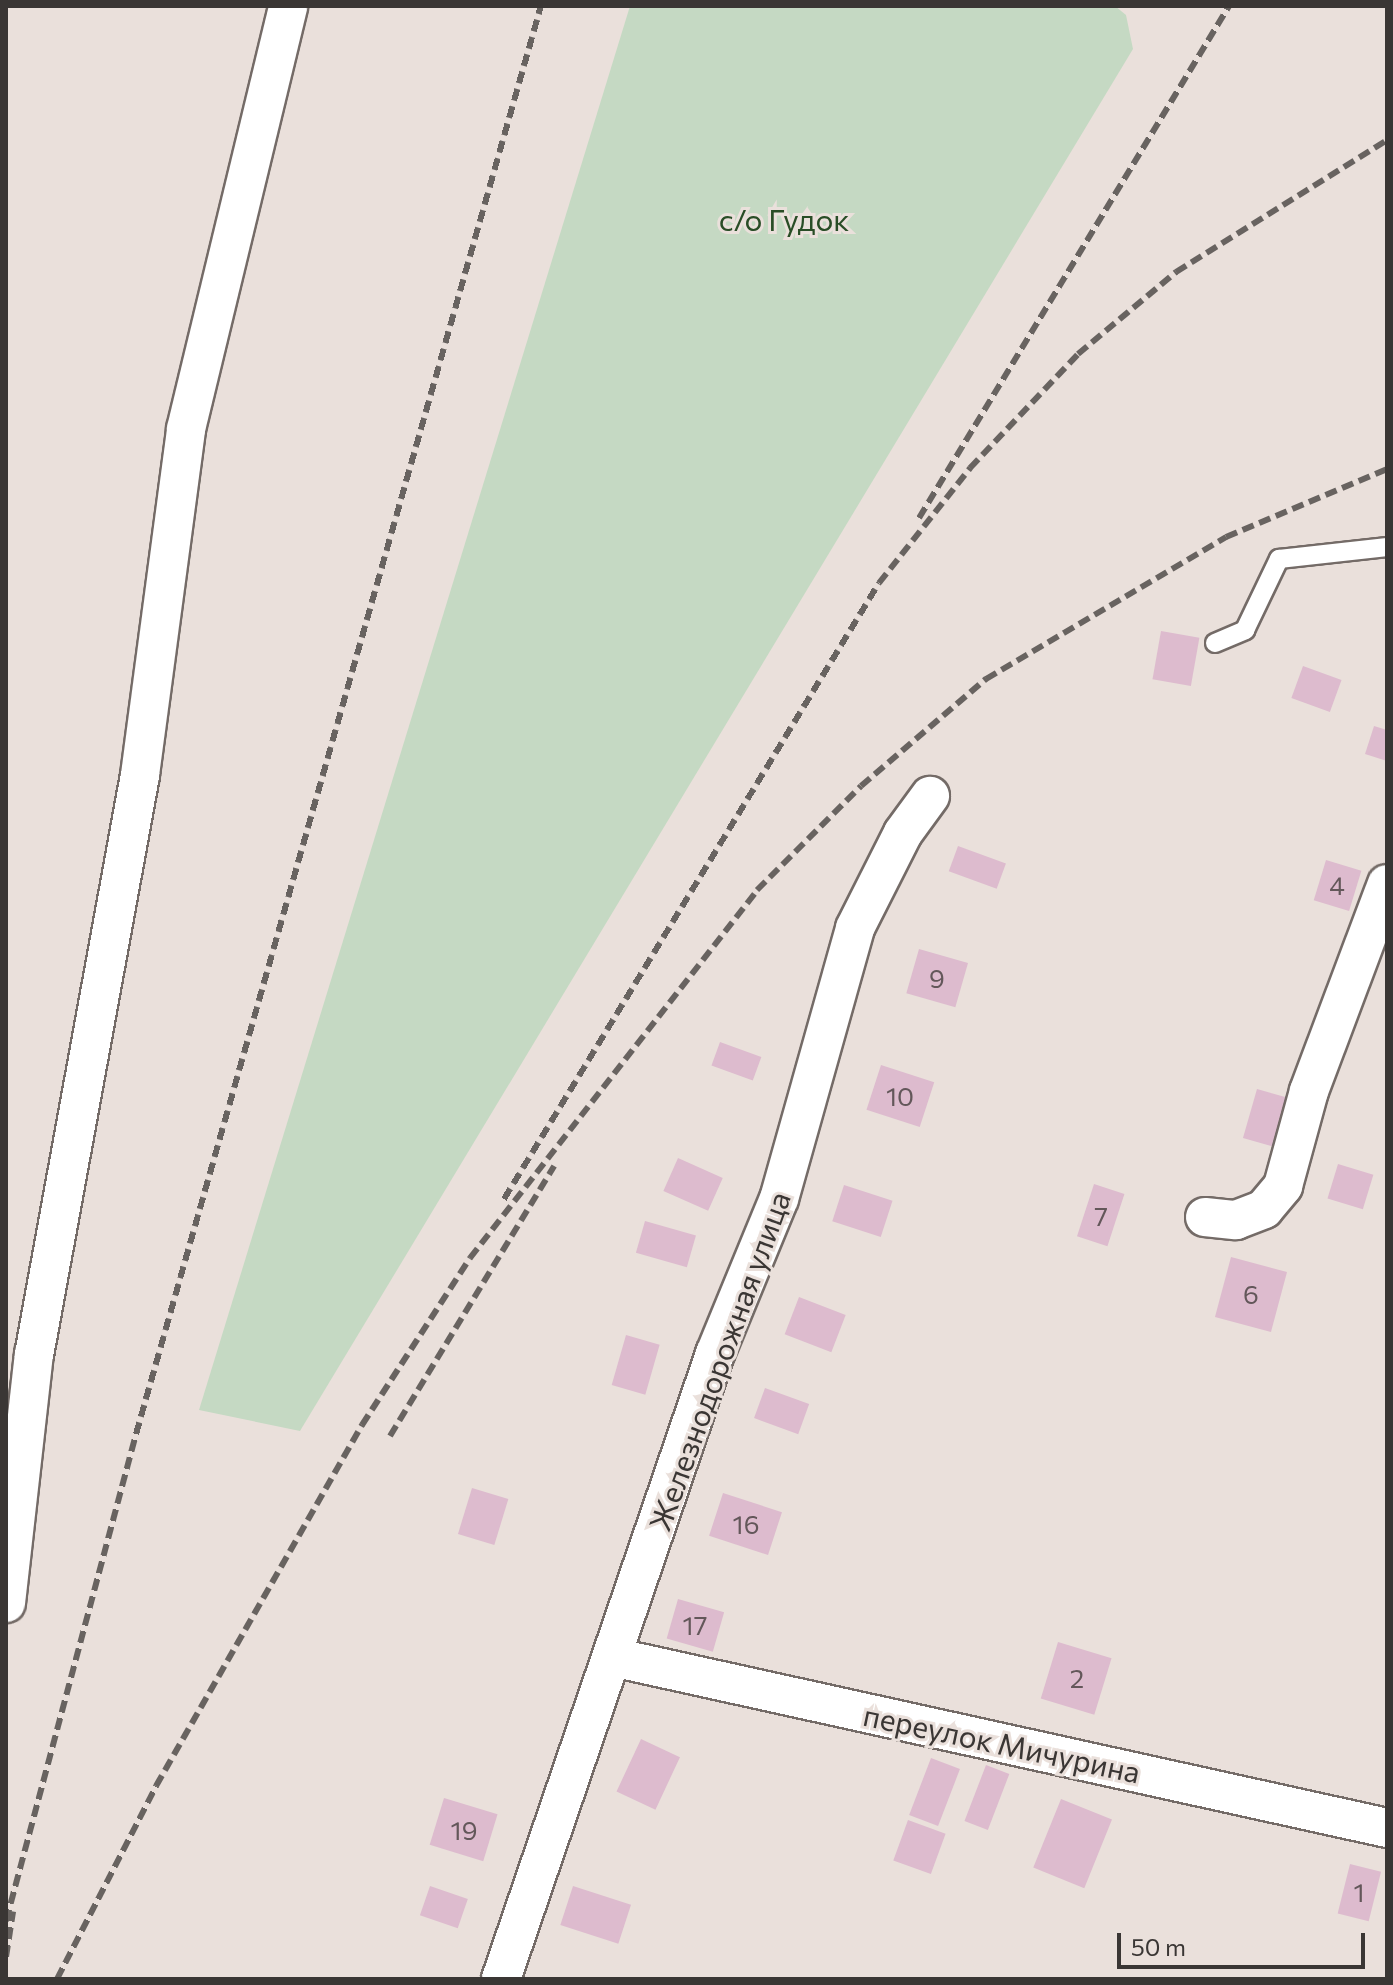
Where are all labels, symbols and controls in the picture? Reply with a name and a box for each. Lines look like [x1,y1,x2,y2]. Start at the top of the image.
park label: с/о Гудок [719,201,849,237]
house number: 4 [1329,869,1345,901]
house number: 9 [929,962,945,994]
house number: 10 [886,1080,914,1112]
street label: Железнодорожная улица [641,1186,797,1536]
house number: 7 [1094,1200,1108,1232]
house number: 6 [1243,1278,1259,1310]
house number: 16 [733,1508,759,1540]
house number: 17 [683,1609,707,1641]
house number: 2 [1070,1662,1084,1694]
street label: переулок Мичурина [860,1696,1144,1790]
house number: 19 [451,1814,477,1846]
house number: 1 [1353,1876,1365,1908]
scale bar [1121,1917,1369,1967]
text: 50 m [1131,1932,1186,1961]

